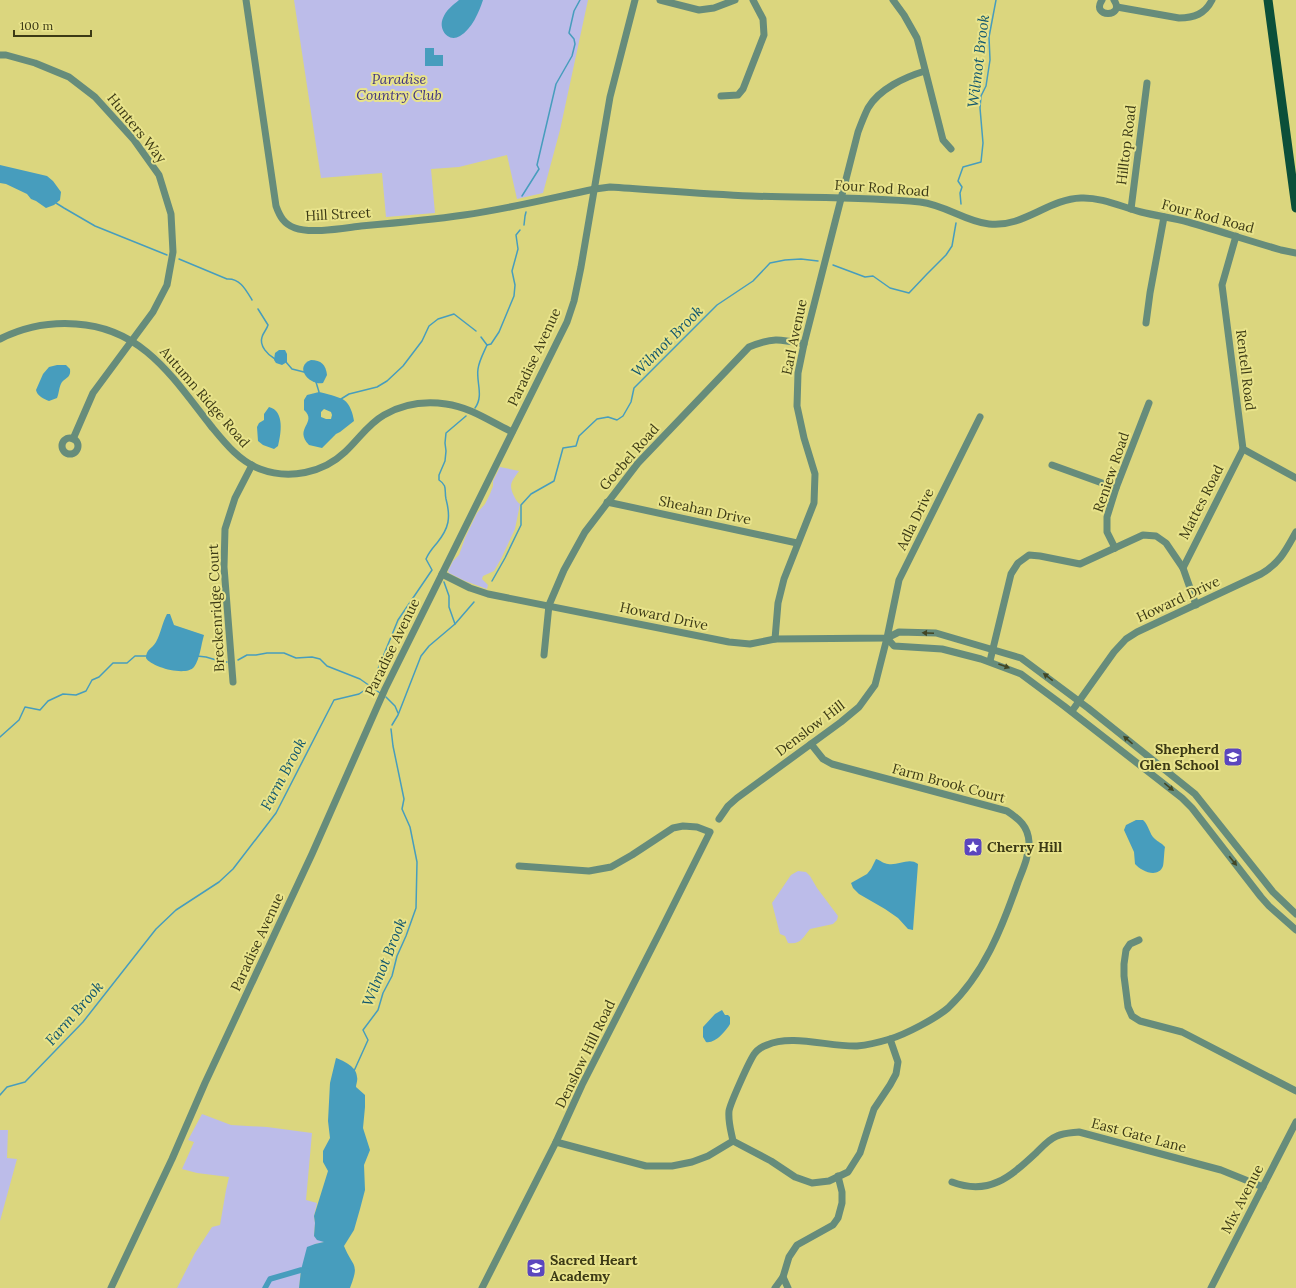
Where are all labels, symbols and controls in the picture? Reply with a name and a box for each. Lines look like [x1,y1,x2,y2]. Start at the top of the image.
scale bar [14,12,91,38]
water label: Wilmot Brook [963,13,993,109]
text: 100 m [20,18,53,33]
park label: Paradise Country Club [356,70,442,104]
street label: Hunters Way [103,90,171,167]
street label: Hilltop Road [1112,104,1140,186]
street label: Four Rod Road [834,176,930,200]
street label: Four Rod Road [1160,195,1256,237]
street label: Hill Street [305,203,372,225]
street label: Earl Avenue [777,297,811,377]
water label: Wilmot Brook [627,301,707,381]
street label: Paradise Avenue [503,305,565,409]
street label: Rentell Road [1232,328,1260,412]
street label: Autumn Ridge Road [156,342,254,451]
street label: Goebel Road [595,420,663,494]
street label: Reniew Road [1089,430,1133,514]
street label: Mattes Road [1175,462,1227,542]
street label: Adla Drive [892,485,938,554]
street label: Sheahan Drive [657,491,753,529]
street label: Breckenridge Court [204,543,228,673]
street label: Howard Drive [1133,572,1223,626]
street label: Paradise Avenue [361,595,424,699]
street label: Howard Drive [618,598,710,634]
one-way arrow [921,630,934,636]
one-way arrow [998,664,1010,670]
one-way arrow [1043,673,1054,681]
street label: Denslow Hill [772,696,848,760]
water label: Farm Brook [256,734,310,813]
one-way arrow [1123,735,1134,744]
place label: Shepherd Glen School [1140,740,1220,774]
school or university icon: Shepherd Glen School [1222,746,1244,768]
street label: Farm Brook Court [890,759,1008,807]
one-way arrow [1163,783,1174,791]
place icon: Cherry Hill [962,836,984,858]
place label: Cherry Hill [987,838,1063,856]
one-way arrow [1228,856,1237,867]
street label: Paradise Avenue [226,890,288,994]
water label: Wilmot Brook [358,915,410,1009]
water label: Farm Brook [41,977,107,1049]
street label: Denslow Hill Road [551,997,619,1111]
street label: East Gate Lane [1089,1114,1189,1156]
street label: Mix Avenue [1217,1161,1267,1237]
place label: Sacred Heart Academy [550,1251,638,1285]
school or university icon: Sacred Heart Academy [525,1257,547,1279]

